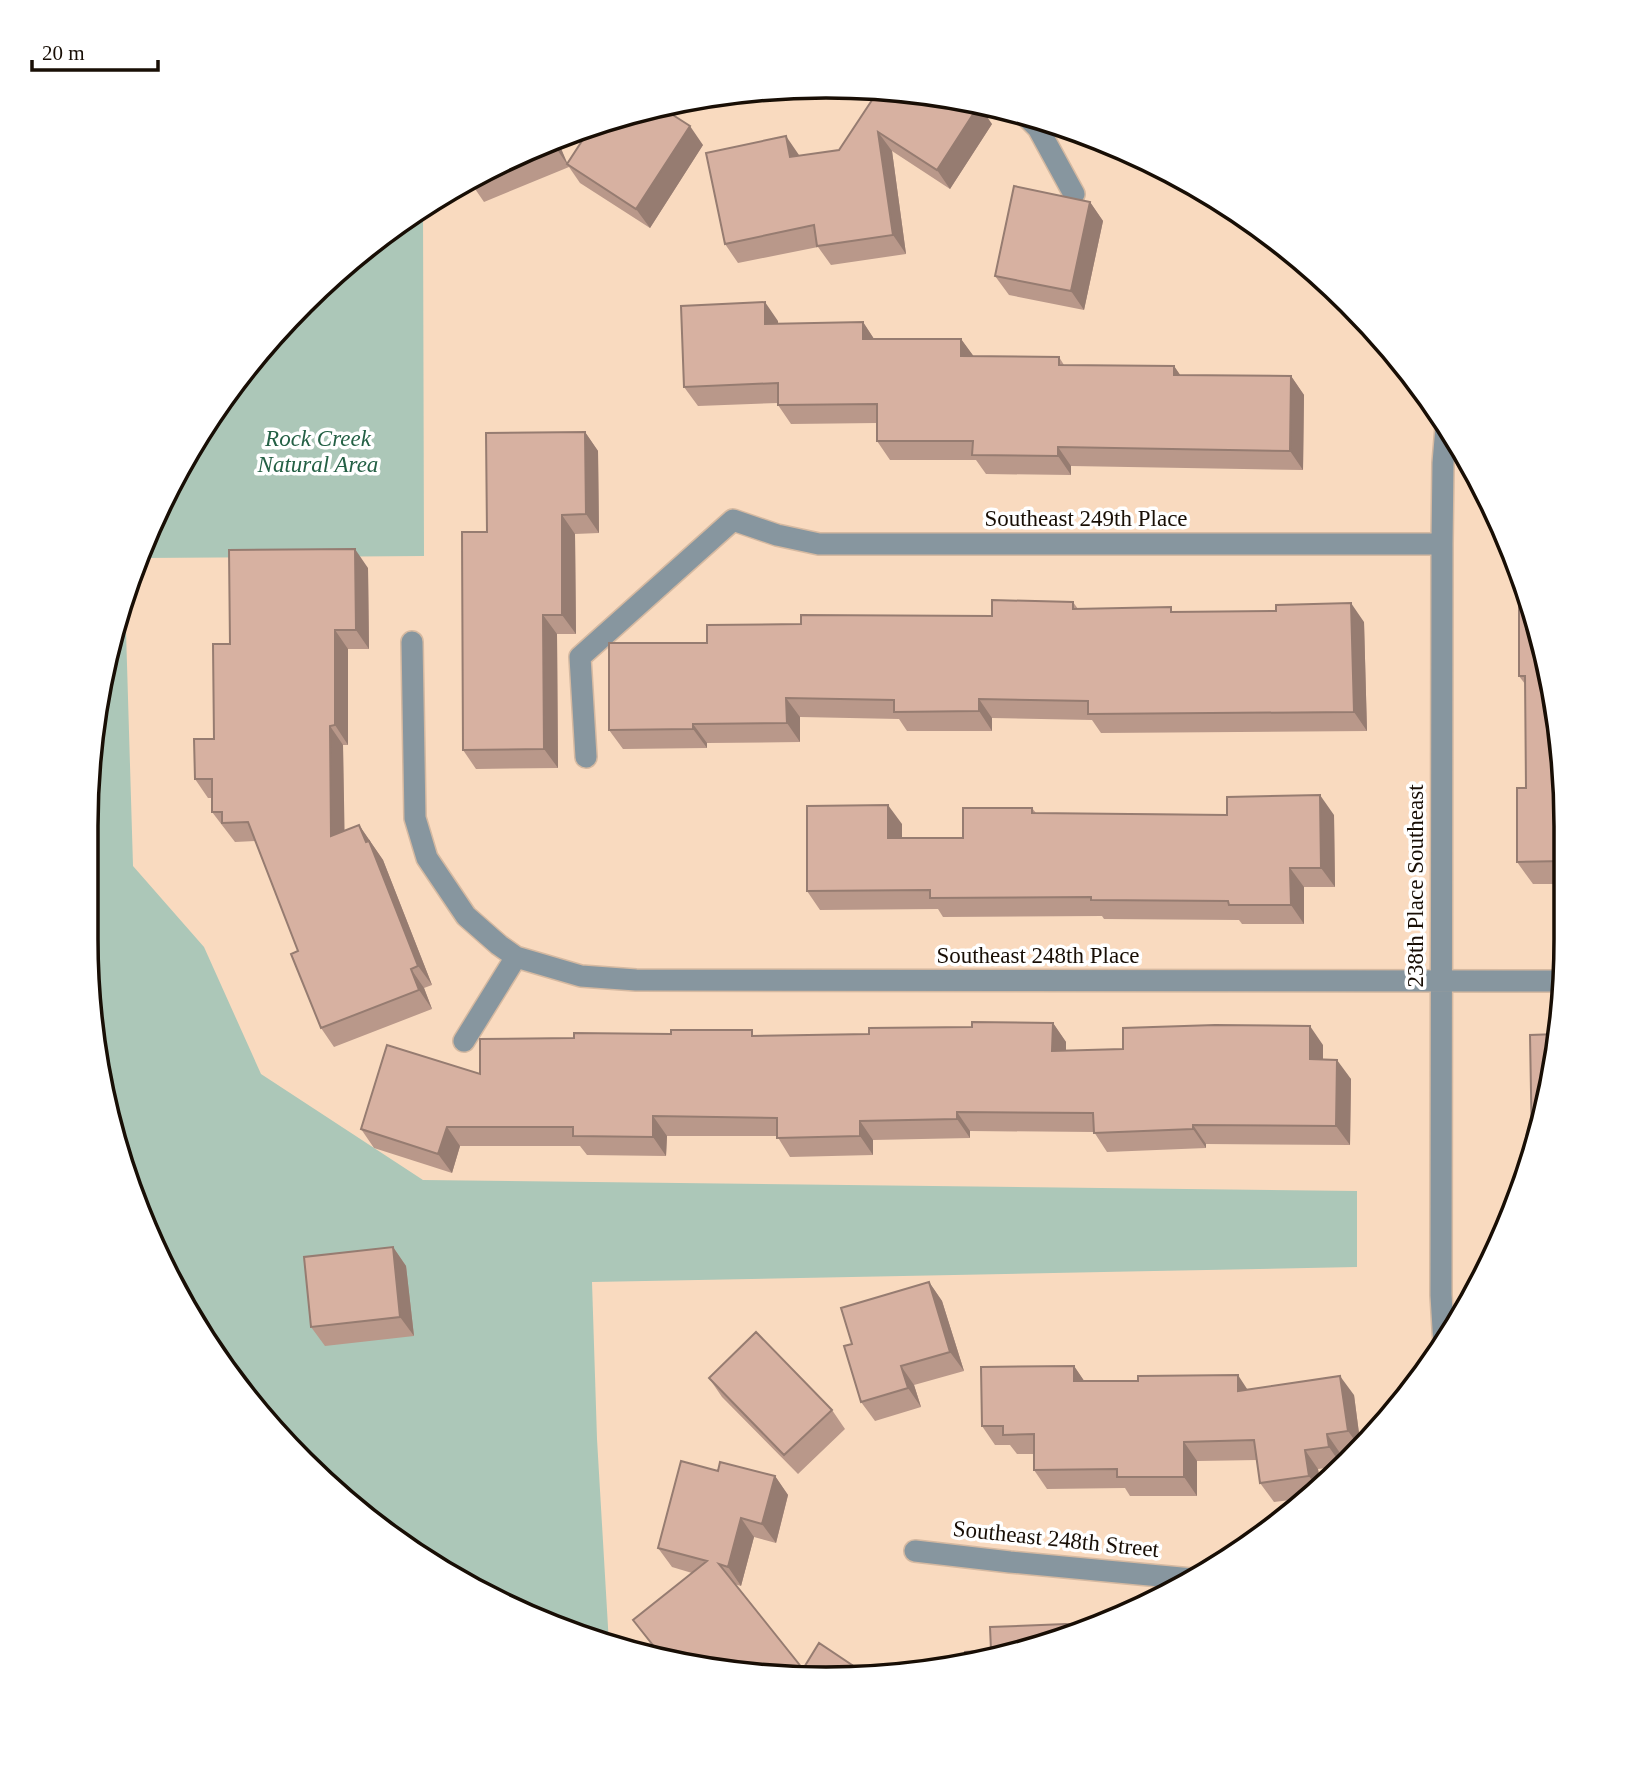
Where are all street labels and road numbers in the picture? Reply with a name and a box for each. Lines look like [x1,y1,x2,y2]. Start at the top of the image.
street label: Southeast 249th Place [984,506,1188,531]
street label: 238th Place Southeast [1403,784,1428,988]
street label: Southeast 248th Place [936,943,1140,968]
street label: Southeast 248th Street [952,1516,1161,1562]

